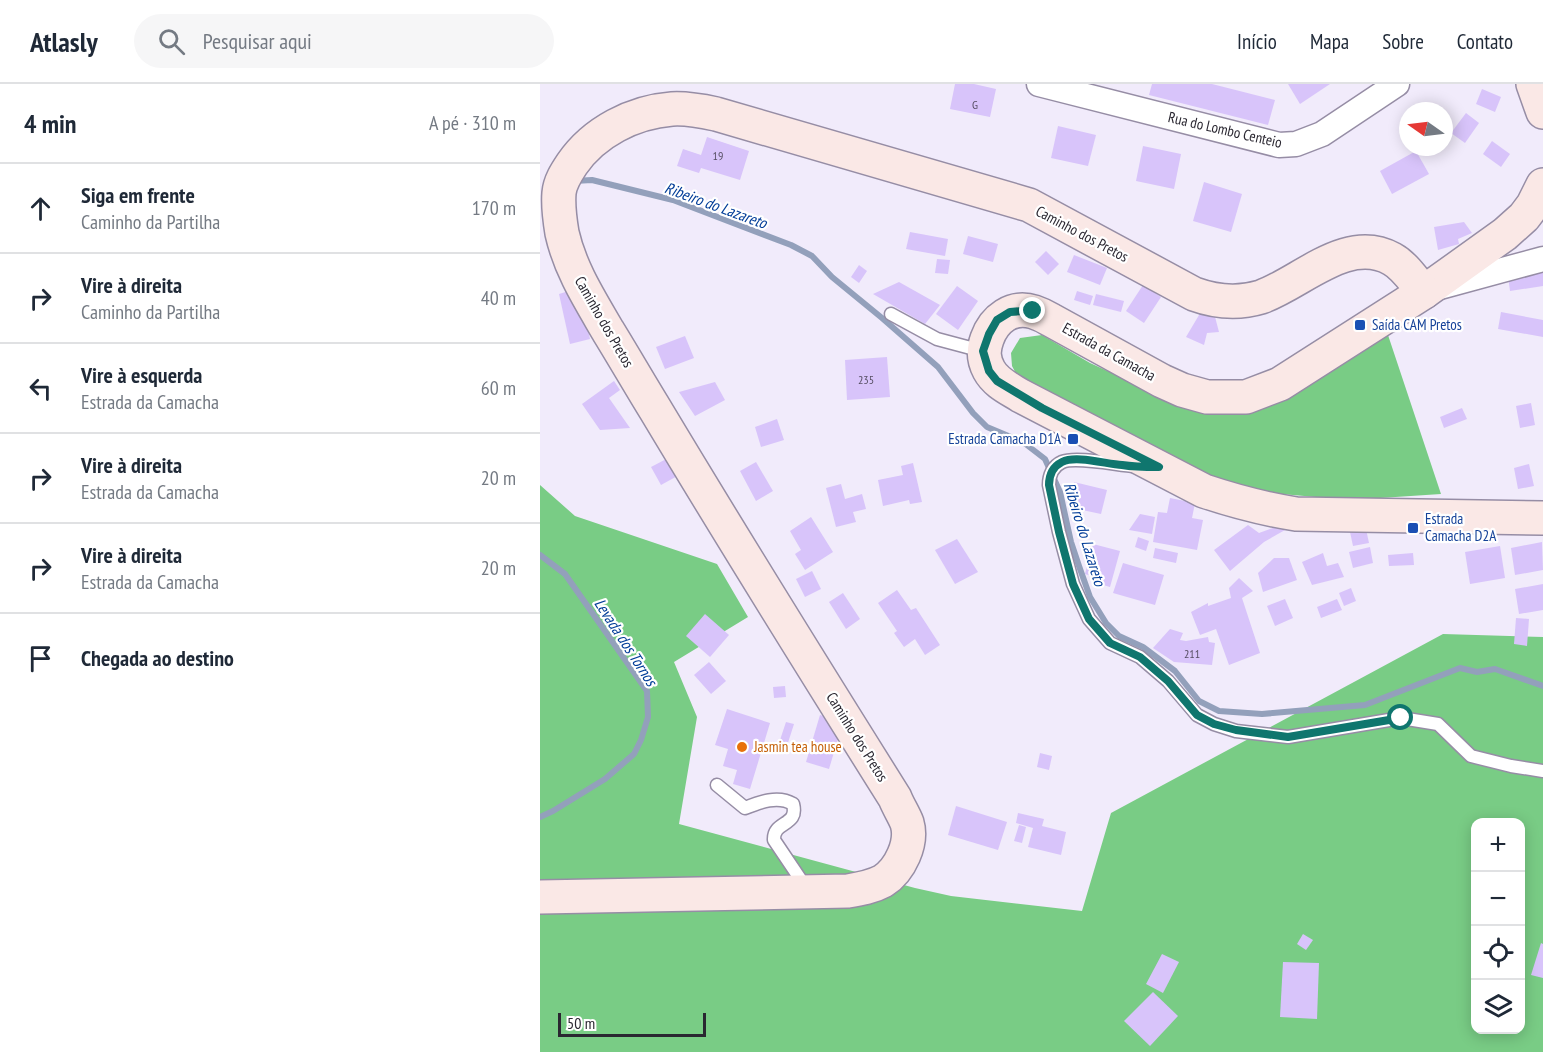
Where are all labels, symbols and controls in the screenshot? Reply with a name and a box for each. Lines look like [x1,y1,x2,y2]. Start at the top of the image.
search box [134,14,554,68]
text: Atlasly [30,23,98,60]
icon: search [155,25,188,58]
text: Pesquisar aqui [203,27,312,55]
text: Início [1237,28,1277,55]
text: Mapa [1310,28,1349,55]
text: Sobre [1382,28,1424,55]
text: Contato [1457,28,1513,55]
house number: G [972,97,978,112]
north arrow [1399,102,1453,156]
text: 4 min [24,107,77,140]
street label: Rua do Lombo Centeio [1166,107,1284,152]
text: A pé · 310 m [429,110,516,136]
house number: 19 [713,148,723,163]
water label: Ribeiro do Lazareto [662,177,771,233]
text: Siga em frente [81,181,195,209]
icon: ahead [24,192,57,225]
text: 170 m [472,195,516,221]
street label: Caminho dos Pretos [1033,201,1132,266]
text: Caminho da Partilha [81,209,220,235]
text: Vire à direita [81,271,182,299]
street label: Caminho dos Pretos [571,273,638,371]
icon: right [24,282,57,315]
text: 40 m [481,285,516,311]
route end [1019,297,1045,323]
text: Caminho da Partilha [81,299,220,325]
place label: Saída CAM Pretos [1372,315,1462,334]
street label: Estrada da Camacha [1059,318,1159,385]
marker: Saída CAM Pretos [1353,318,1367,332]
text: Vire à esquerda [81,361,202,389]
icon: left [24,372,57,405]
house number: 235 [858,372,874,387]
text: 60 m [481,375,516,401]
text: Estrada da Camacha [81,389,219,415]
place label: Estrada Camacha D1A [948,429,1062,448]
marker: Estrada Camacha D1A [1066,432,1080,446]
text: Vire à direita [81,451,182,479]
icon: right [24,462,57,495]
text: 20 m [481,465,516,491]
text: Estrada da Camacha [81,479,219,505]
water label: Ribeiro do Lazareto [1060,480,1111,589]
place label: Estrada Camacha D2A [1425,509,1497,545]
marker: Estrada Camacha D2A [1406,521,1420,535]
text: Vire à direita [81,541,182,569]
icon: right [24,552,57,585]
text: 20 m [481,555,516,581]
text: Estrada da Camacha [81,569,219,595]
water label: Levada dos Tornos [590,595,662,691]
icon: arrive [24,642,57,675]
text: Chegada ao destino [81,644,234,672]
house number: 211 [1184,646,1200,661]
street label: Caminho dos Pretos [822,688,893,785]
route start [1387,704,1413,730]
place label: Jasmin tea house [753,737,842,756]
marker: Jasmin tea house [735,740,749,754]
map controls [1471,818,1525,1034]
button: + [1471,818,1525,872]
button: − [1471,872,1525,926]
button: locate [1471,926,1525,980]
button: layers [1471,980,1525,1034]
scale bar [558,1010,706,1038]
text: 50 m [567,1013,595,1033]

